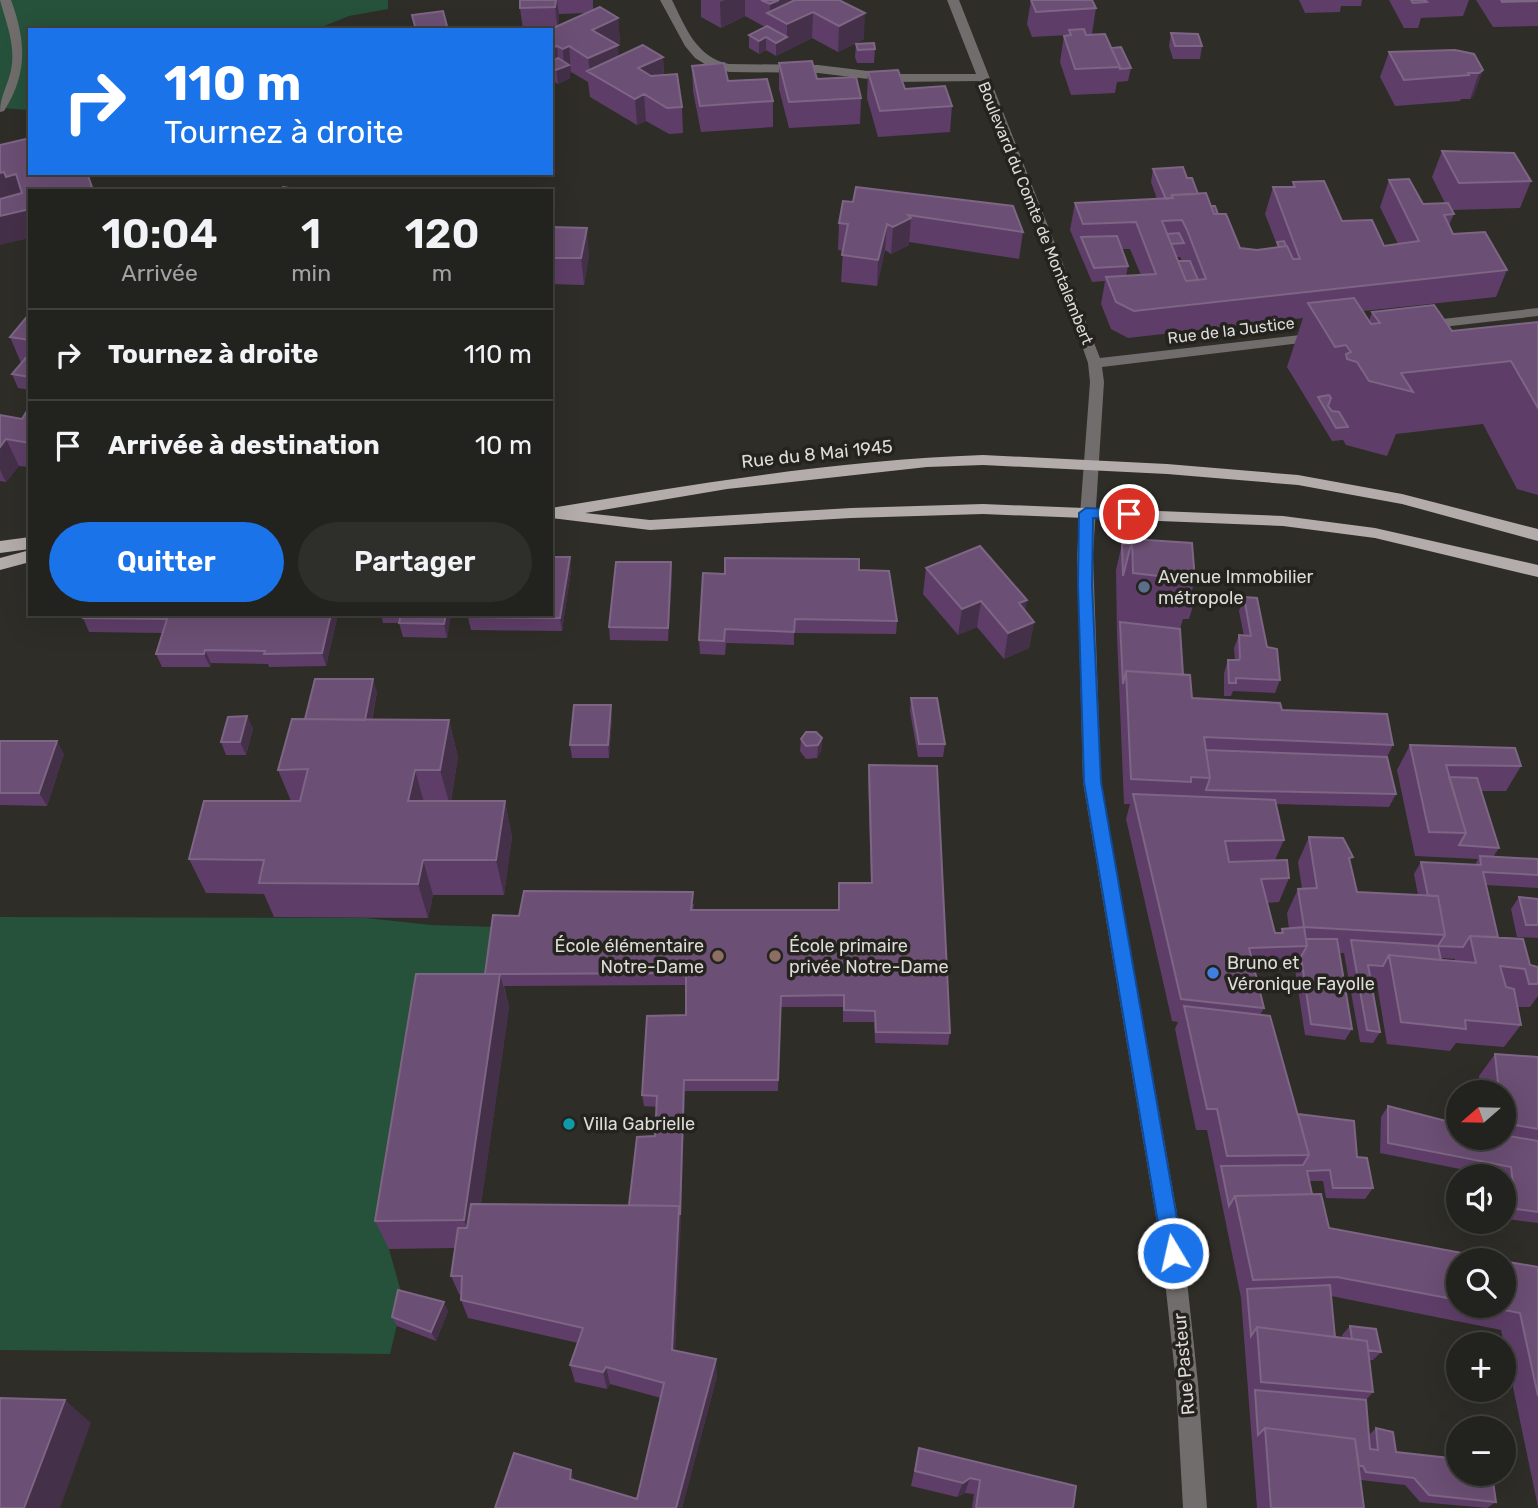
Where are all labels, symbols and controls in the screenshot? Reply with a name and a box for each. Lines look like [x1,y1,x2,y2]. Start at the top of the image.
text: 110 m [164,54,301,112]
icon: right [49,56,140,147]
street label: Boulevard du Comte de Montalembert [974,79,1097,347]
text: Tournez à droite [164,113,404,151]
text: 10:04 [102,209,218,259]
text: 1 [301,209,321,259]
text: 120 [405,209,479,259]
text: Arrivée [121,259,198,287]
text: min [291,259,331,287]
text: m [432,259,452,287]
street label: Rue de la Justice [1166,313,1296,348]
icon: right [49,336,87,374]
text: Tournez à droite [108,339,318,370]
text: 110 m [464,339,532,370]
icon: arrive [49,427,87,465]
text: Arrivée à destination [108,430,380,461]
text: 10 m [475,430,532,461]
street label: Rue du 8 Mai 1945 [740,435,894,473]
pin [1099,484,1159,544]
icon: arrive [1110,495,1148,533]
button: Quitter [49,522,284,602]
button: Partager [298,522,532,602]
place label: Avenue Immobilier métropole [1158,566,1314,609]
marker: Avenue Immobilier métropole [1136,579,1152,595]
place label: École élémentaire Notre-Dame [555,935,704,978]
place label: École primaire privée Notre-Dame [789,935,949,978]
marker: École élémentaire Notre-Dame [710,948,726,964]
marker: École primaire privée Notre-Dame [767,948,783,964]
place label: Bruno et Véronique Fayolle [1227,952,1375,995]
marker: Bruno et Véronique Fayolle [1205,965,1221,981]
north arrow [1446,1080,1516,1150]
map controls [1446,1080,1516,1486]
place label: Villa Gabrielle [583,1113,695,1135]
marker: Villa Gabrielle [561,1116,577,1132]
button: sound [1446,1164,1516,1234]
position arrow [1136,1216,1210,1290]
button: search [1446,1248,1516,1318]
street label: Rue Pasteur [1169,1312,1199,1416]
button: + [1446,1332,1516,1402]
button: − [1446,1416,1516,1486]

